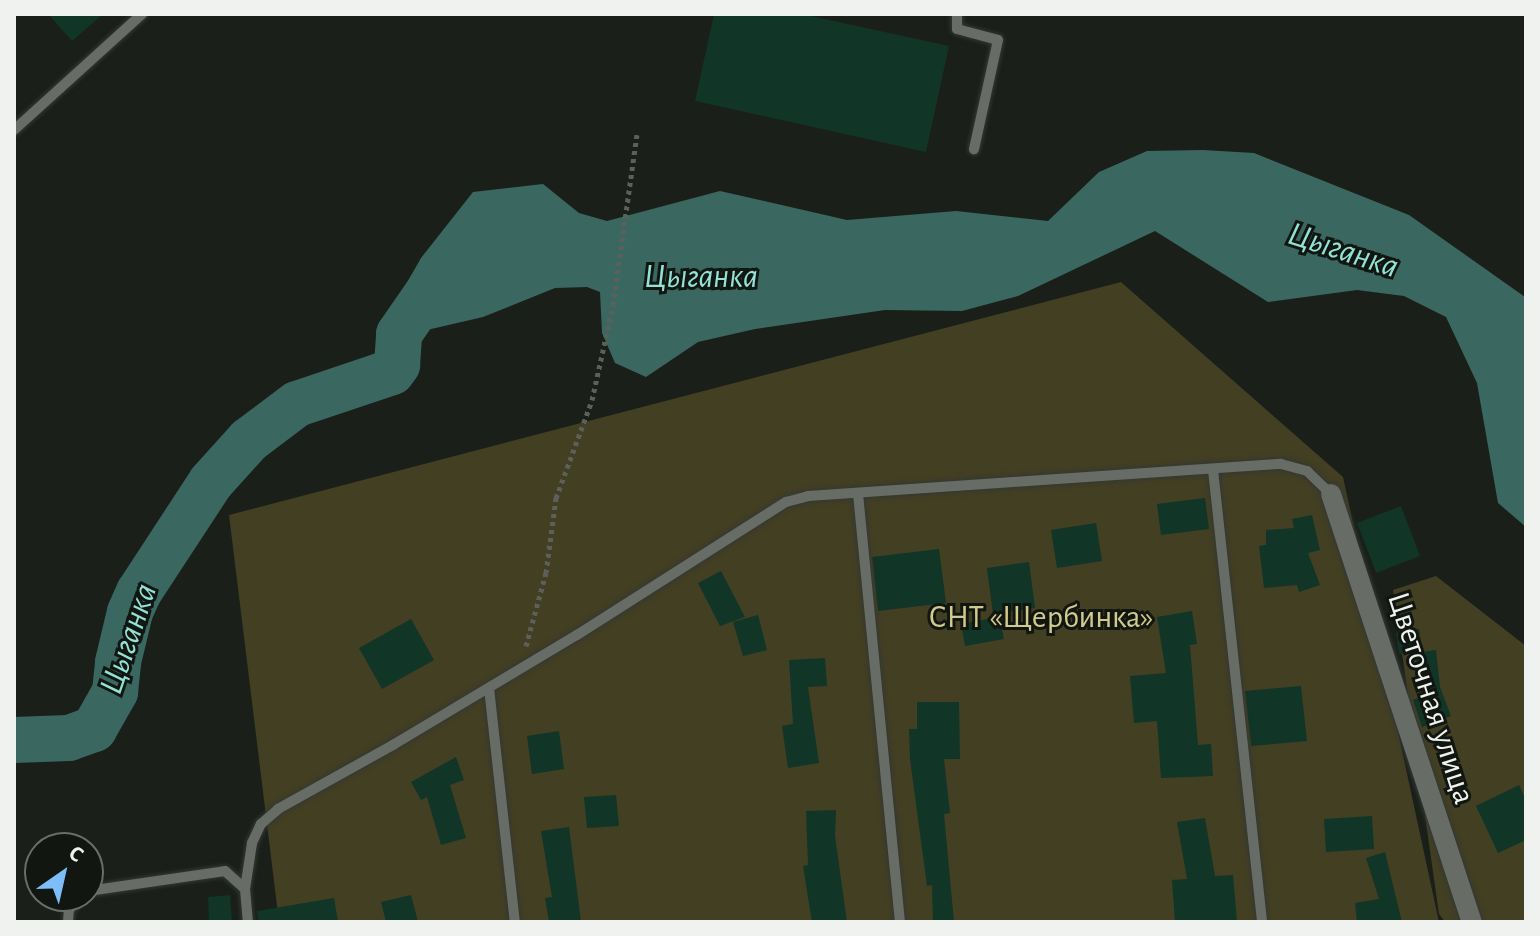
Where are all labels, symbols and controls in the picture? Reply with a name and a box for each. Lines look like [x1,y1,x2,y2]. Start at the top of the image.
water label: Цыганка [1283,214,1403,288]
water label: Цыганка [644,258,758,298]
water label: Цыганка [91,579,167,699]
street label: Цветочная улица [1379,587,1483,809]
park label: СНТ «Щербинка» [929,598,1153,636]
north arrow [24,832,104,912]
text: С [65,841,87,866]

